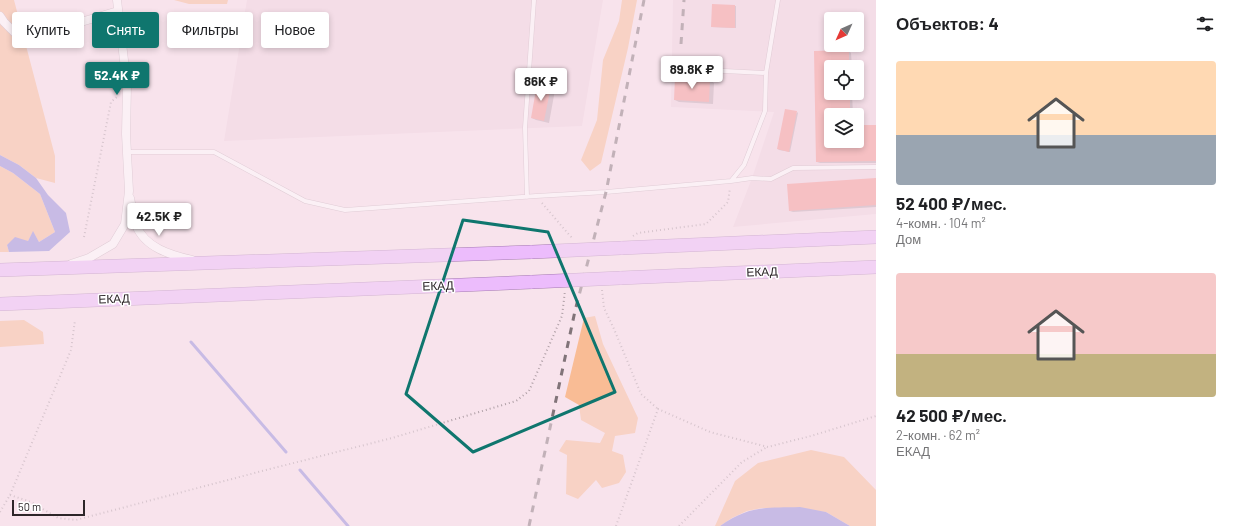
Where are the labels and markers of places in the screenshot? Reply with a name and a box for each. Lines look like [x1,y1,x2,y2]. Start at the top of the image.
pin: 89.8K ₽ [655,56,729,90]
pin: 52.4K ₽ [80,62,154,96]
pin: 86K ₽ [513,68,569,102]
pin: 42.5K ₽ [122,203,196,237]

